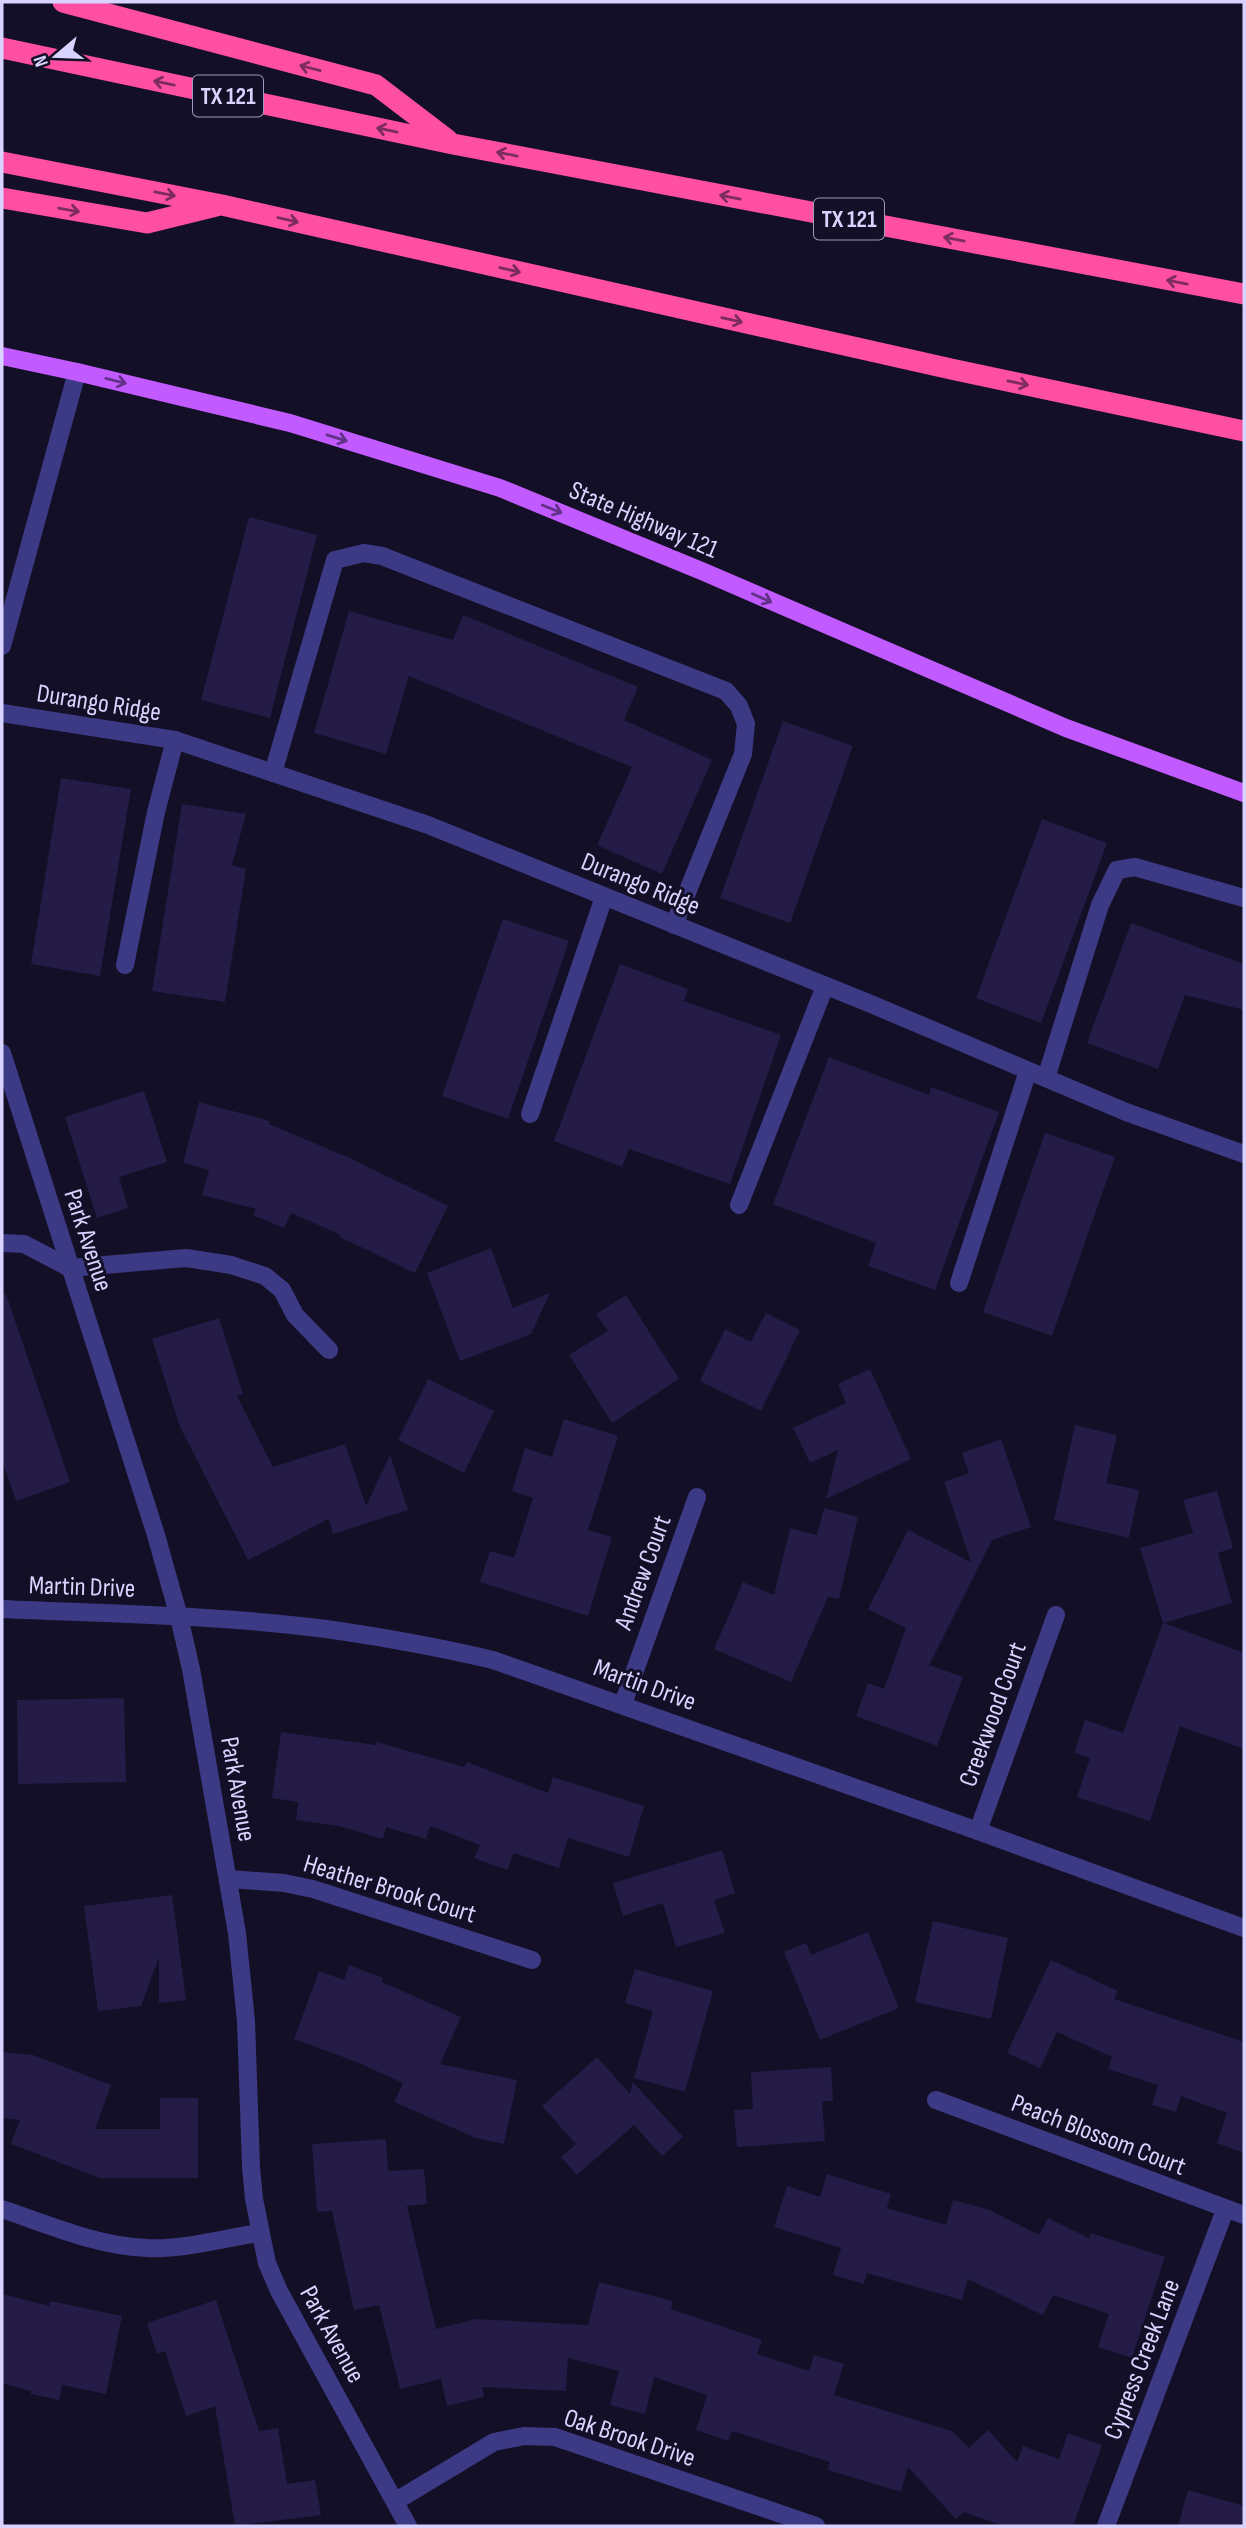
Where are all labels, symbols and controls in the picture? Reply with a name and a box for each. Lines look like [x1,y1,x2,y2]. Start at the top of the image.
north arrow [21,21,91,91]
text: N [29,53,54,70]
one-way arrow [300,61,322,74]
one-way arrow [153,75,176,89]
road number: TX 121 [193,76,263,116]
one-way arrow [376,122,399,136]
one-way arrow [496,147,519,161]
one-way arrow [153,187,176,201]
one-way arrow [719,189,742,203]
road number: TX 121 [814,198,884,240]
one-way arrow [57,204,80,217]
one-way arrow [276,213,299,227]
one-way arrow [943,232,966,245]
one-way arrow [498,263,521,277]
one-way arrow [1166,274,1189,288]
one-way arrow [720,313,743,327]
one-way arrow [104,375,127,389]
one-way arrow [1006,376,1029,390]
one-way arrow [325,432,347,445]
street label: State Highway 121 [564,475,722,566]
one-way arrow [541,504,563,517]
one-way arrow [751,592,772,605]
street label: Durango Ridge [34,678,163,729]
street label: Durango Ridge [576,847,704,922]
street label: Park Avenue [56,1185,119,1296]
street label: Andrew Court [608,1511,678,1635]
street label: Martin Drive [28,1570,136,1605]
street label: Creekwood Court [953,1638,1034,1791]
street label: Martin Drive [589,1653,700,1718]
street label: Park Avenue [213,1734,262,1844]
street label: Heather Brook Court [300,1848,480,1930]
street label: Peach Blossom Court [1007,2088,1190,2183]
street label: Cypress Creek Lane [1098,2275,1187,2444]
street label: Park Avenue [292,2281,371,2388]
street label: Oak Brook Drive [560,2403,699,2474]

